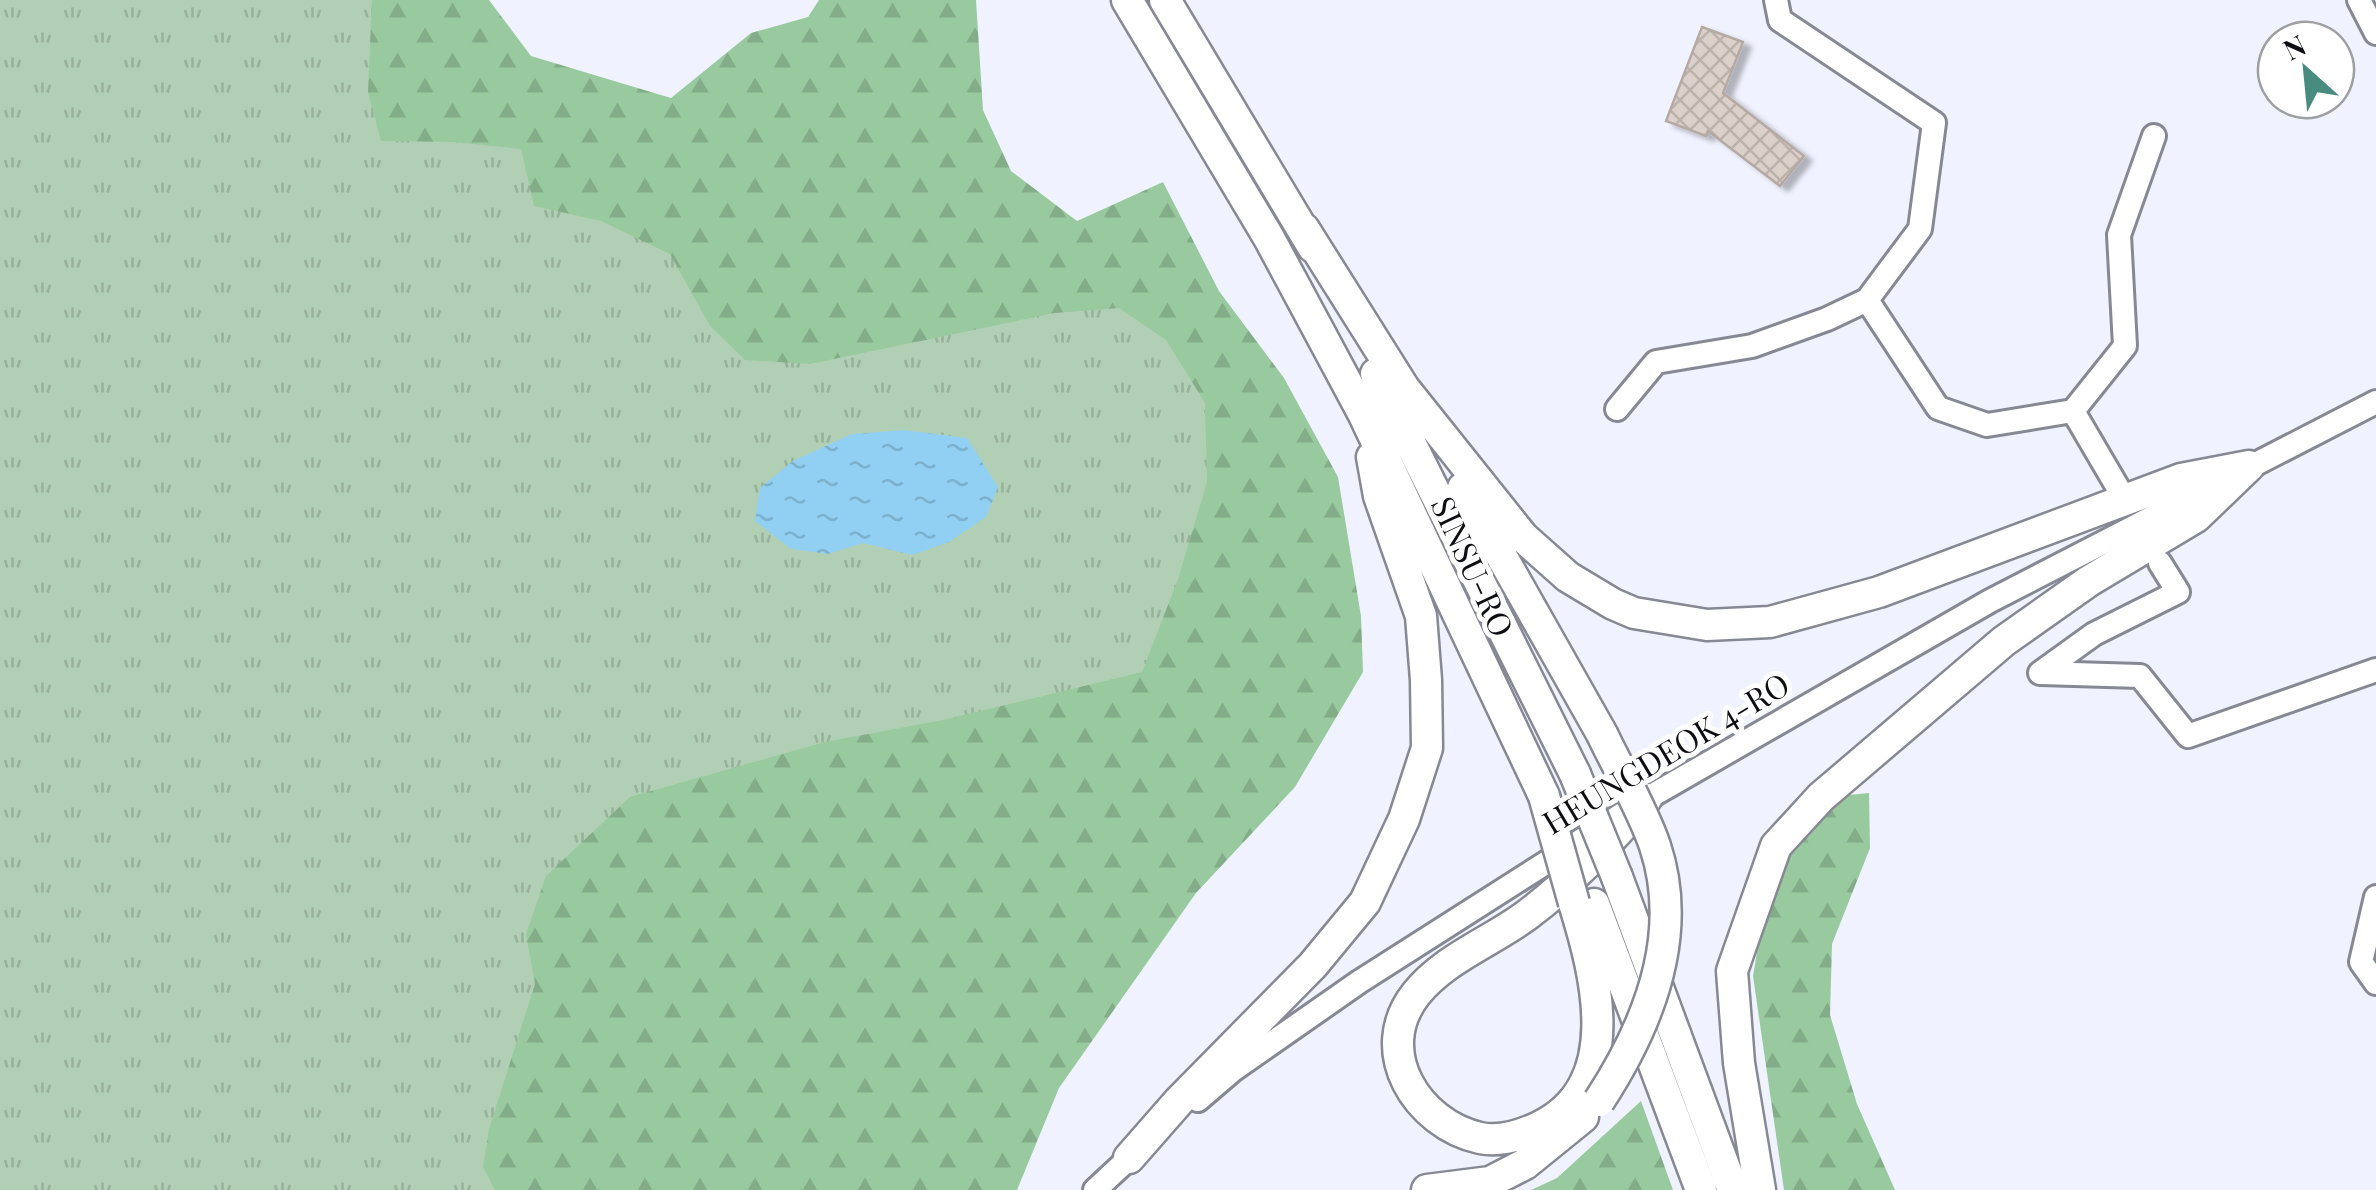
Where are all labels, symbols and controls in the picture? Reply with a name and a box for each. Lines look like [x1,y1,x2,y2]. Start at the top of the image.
north arrow [2256,20,2356,120]
text: N [2277,25,2311,67]
street label: SINSU-RO [1423,489,1525,643]
street label: HEUNGDEOK 4-RO [1534,661,1796,843]

